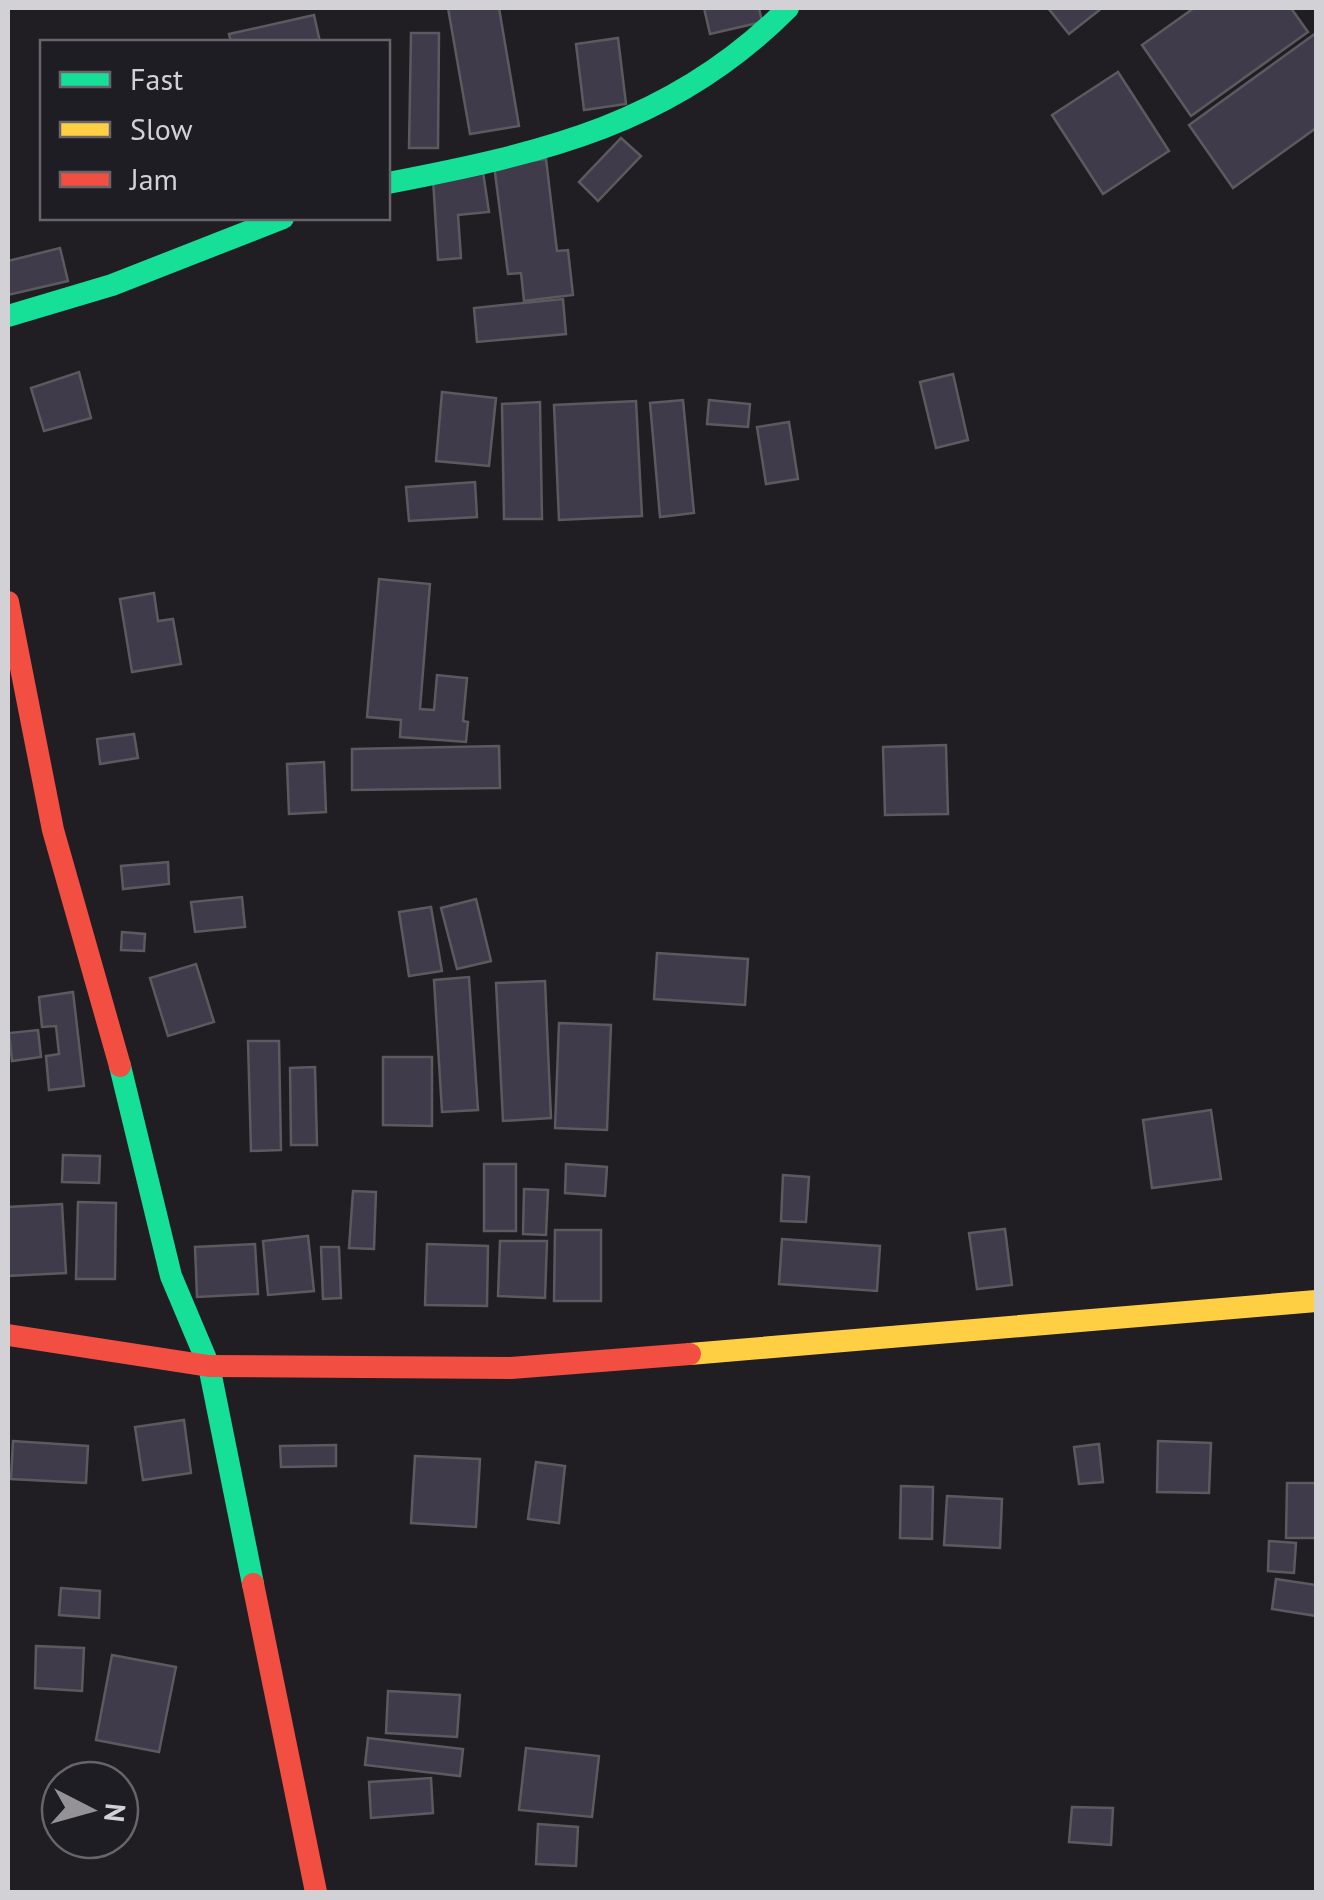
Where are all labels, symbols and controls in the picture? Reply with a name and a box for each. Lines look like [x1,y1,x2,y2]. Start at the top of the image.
legend [40,40,390,220]
text: Fast [130,59,183,98]
text: Slow [130,109,193,148]
text: Jam [128,159,178,198]
north arrow [40,1760,140,1860]
text: N [96,1802,135,1824]

